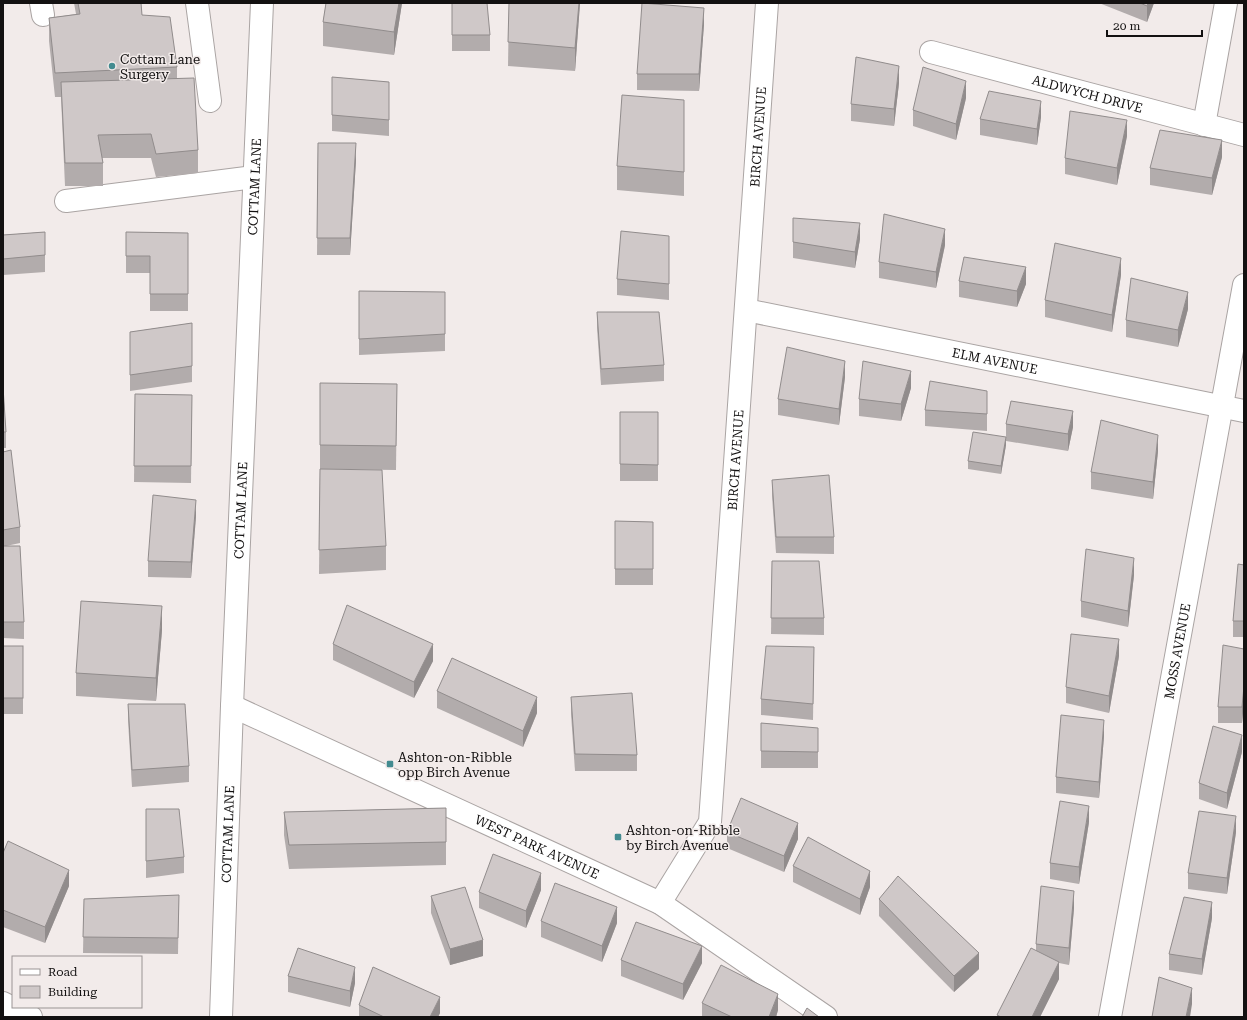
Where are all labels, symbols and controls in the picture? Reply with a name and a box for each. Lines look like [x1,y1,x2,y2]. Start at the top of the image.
scale bar [1107,12,1202,38]
text: 20 m [1113,19,1140,33]
place label: Cottam Lane Surgery [120,52,200,82]
marker: Cottam Lane Surgery [107,61,117,71]
street label: ALDWYCH DRIVE [1031,72,1144,116]
street label: BIRCH AVENUE [747,86,769,188]
street label: COTTAM LANE [245,138,264,236]
street label: ELM AVENUE [951,345,1039,377]
street label: BIRCH AVENUE [725,409,747,511]
street label: COTTAM LANE [231,462,250,559]
street label: MOSS AVENUE [1161,602,1194,700]
place label: Ashton-on-Ribble opp Birch Avenue [398,750,512,780]
marker: Ashton-on-Ribble opp Birch Avenue [385,759,395,769]
street label: COTTAM LANE [219,785,237,883]
street label: WEST PARK AVENUE [472,812,602,882]
place label: Ashton-on-Ribble by Birch Avenue [626,823,740,853]
marker: Ashton-on-Ribble by Birch Avenue [613,832,623,842]
legend [12,956,142,1008]
text: Road [48,965,78,979]
text: Building [48,985,97,999]

